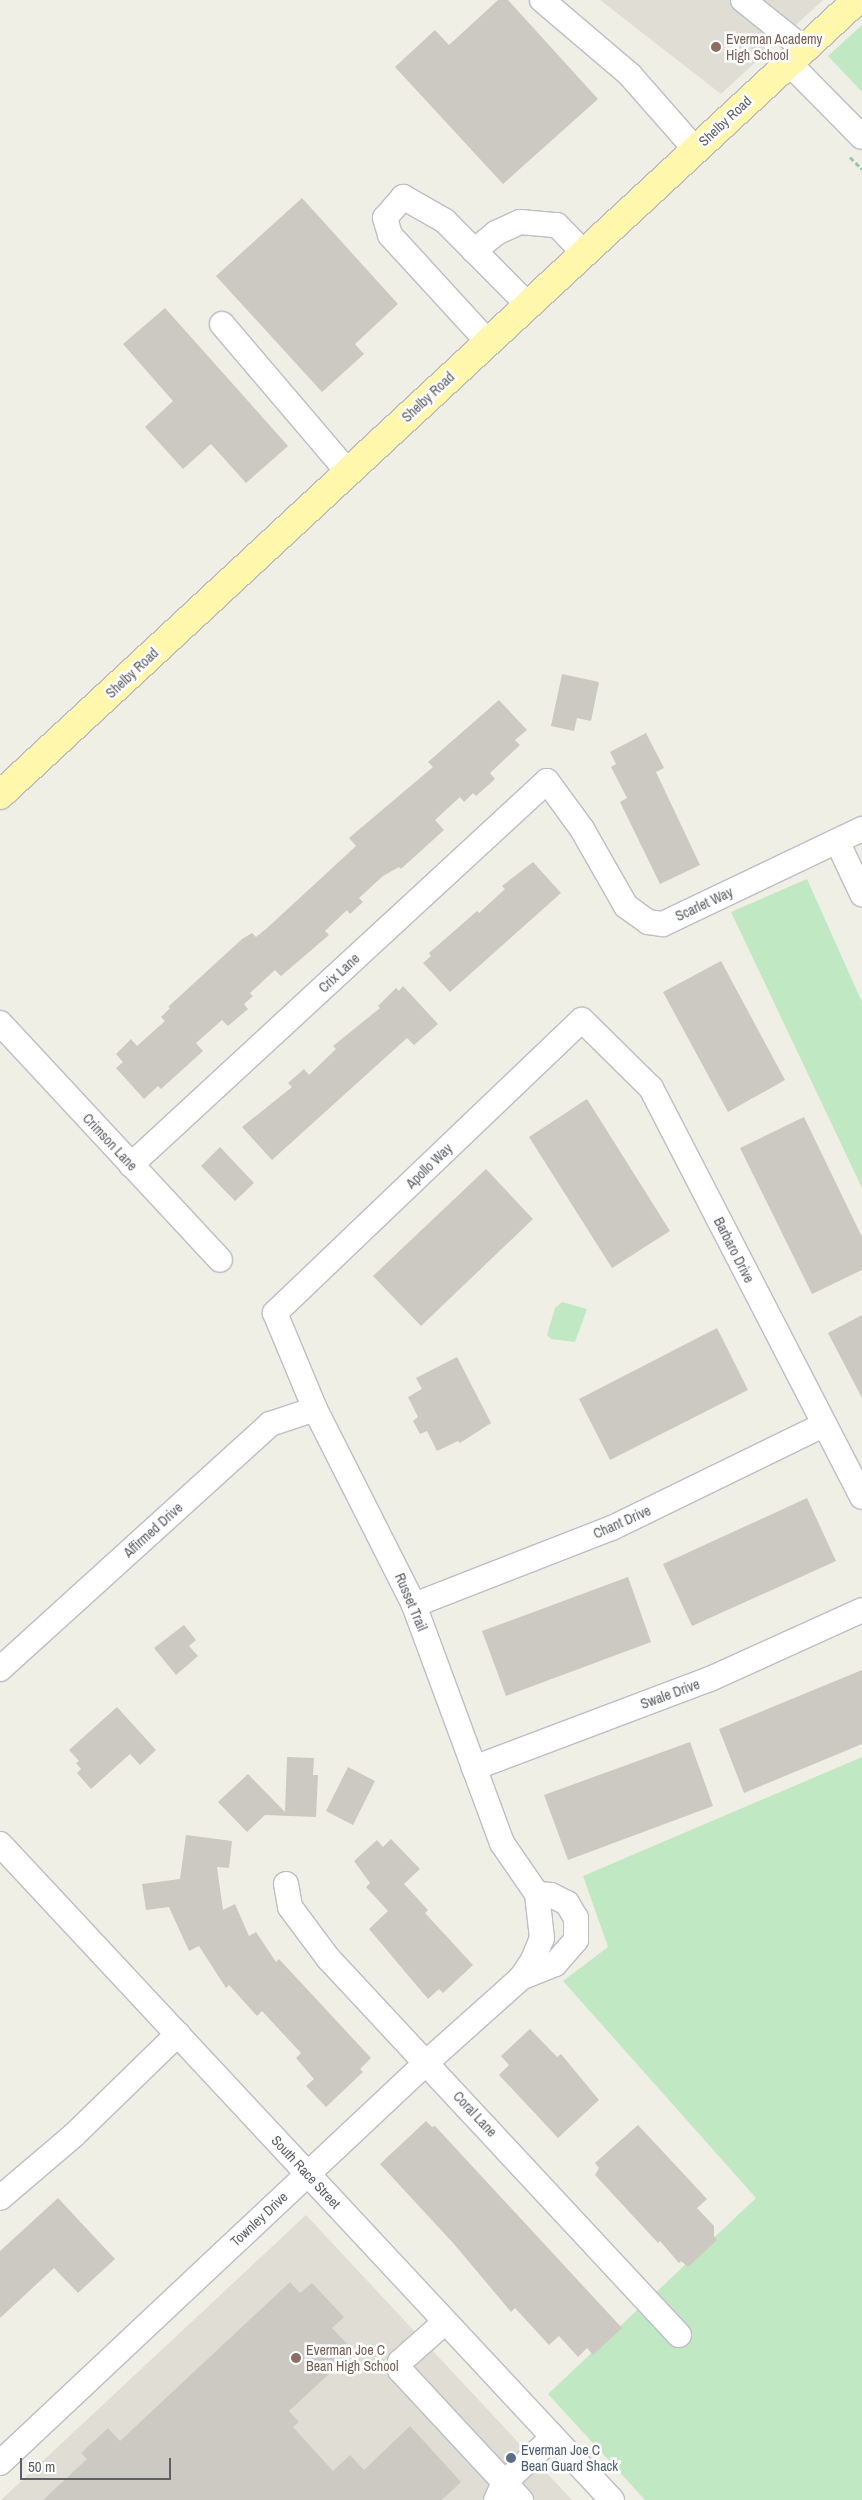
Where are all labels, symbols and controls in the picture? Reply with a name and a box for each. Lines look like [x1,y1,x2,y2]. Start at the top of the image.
place label: Everman Academy High School [726,31,823,64]
marker: Everman Academy High School [710,41,722,53]
street label: Shelby Road [695,92,755,150]
street label: Shelby Road [398,368,458,426]
street label: Shelby Road [102,644,162,702]
street label: Scarlet Way [673,883,735,925]
street label: Crix Lane [315,950,363,996]
street label: Crimson Lane [79,1110,141,1174]
street label: Apollo Way [402,1140,456,1192]
street label: Barbaro Drive [710,1214,758,1286]
street label: Affirmed Drive [120,1499,186,1561]
street label: Chant Drive [591,1502,653,1542]
street label: Russet Trail [391,1570,431,1634]
street label: Swale Drive [638,1676,702,1712]
street label: Coral Lane [450,2088,500,2140]
street label: South Race Street [268,2132,344,2212]
street label: Townley Drive [227,2188,291,2250]
place label: Everman Joe C Bean High School [306,2342,399,2374]
marker: Everman Joe C Bean High School [290,2352,302,2364]
place label: Everman Joe C Bean Guard Shack [521,2442,618,2474]
scale bar [22,2448,174,2480]
marker: Everman Joe C Bean Guard Shack [505,2452,517,2464]
text: 50 m [28,2456,55,2477]

